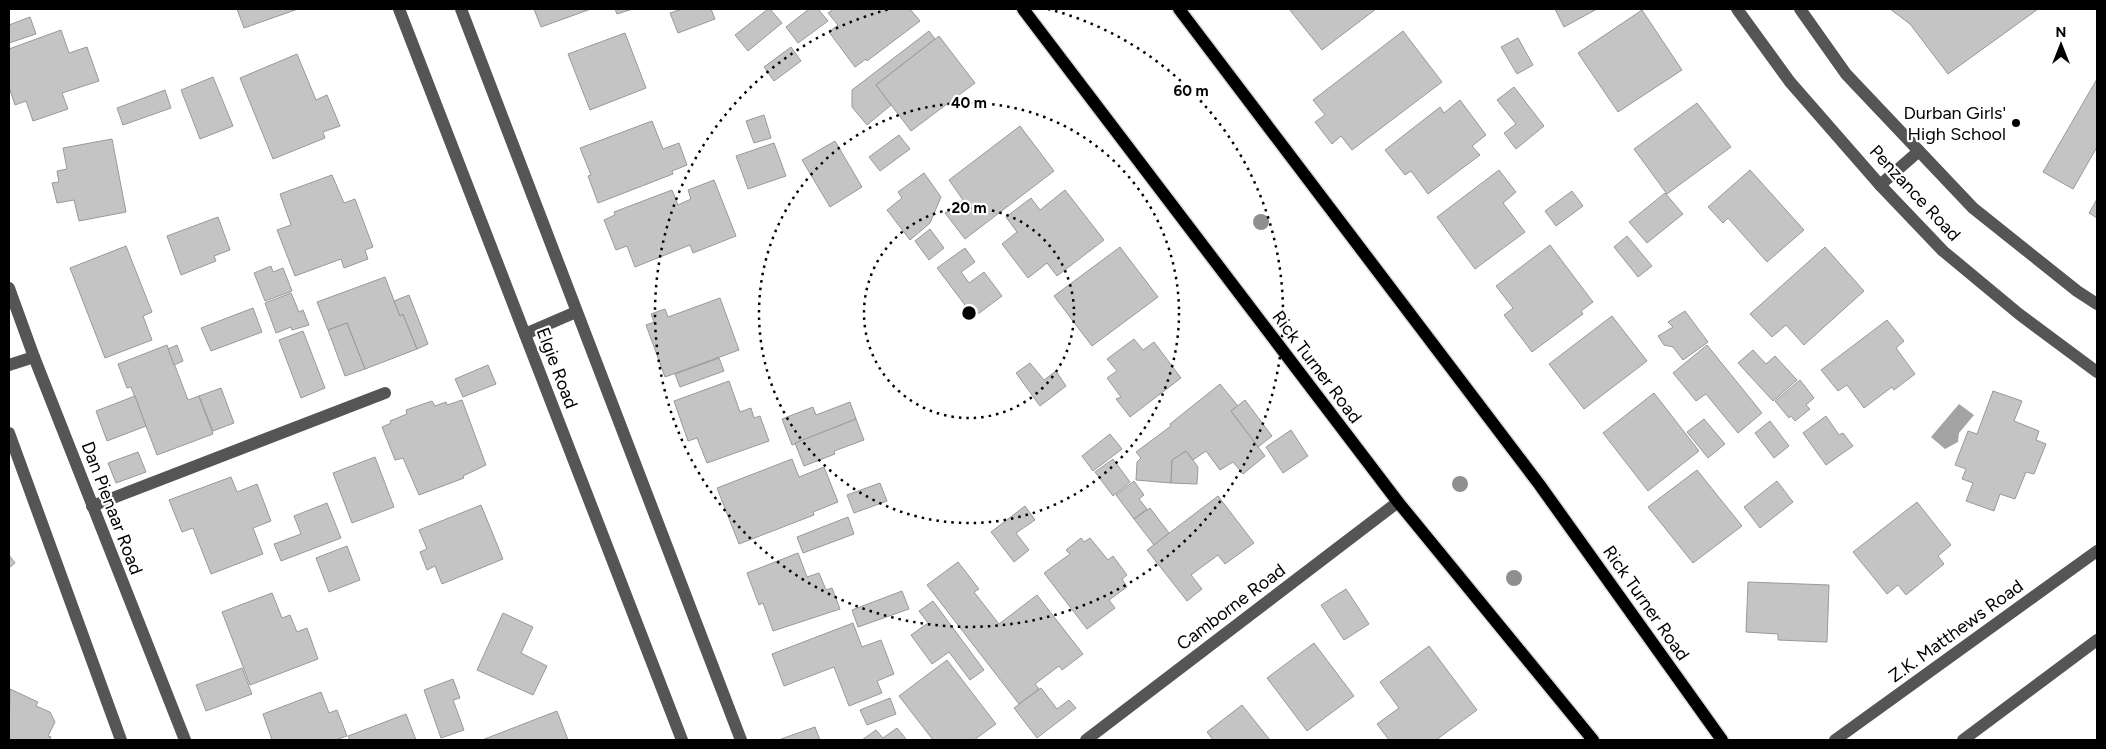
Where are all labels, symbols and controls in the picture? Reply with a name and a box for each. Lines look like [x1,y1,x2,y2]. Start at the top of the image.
north arrow [2036,20,2086,70]
text: N [2056,24,2066,41]
text: 60 m [1173,82,1209,100]
text: 40 m [951,94,987,112]
place label: Durban Girls' High School [1903,102,2006,145]
marker: Durban Girls' High School [2010,117,2022,129]
street label: Penzance Road [1865,140,1965,246]
text: 20 m [951,199,987,217]
centre of rings [960,304,978,322]
street label: Rick Turner Road [1267,306,1367,428]
street label: Elgie Road [531,324,583,412]
street label: Dan Pienaar Road [76,438,148,578]
street label: Rick Turner Road [1598,541,1694,665]
street label: Camborne Road [1172,559,1290,655]
street label: Z.K. Matthews Road [1885,575,2027,687]

